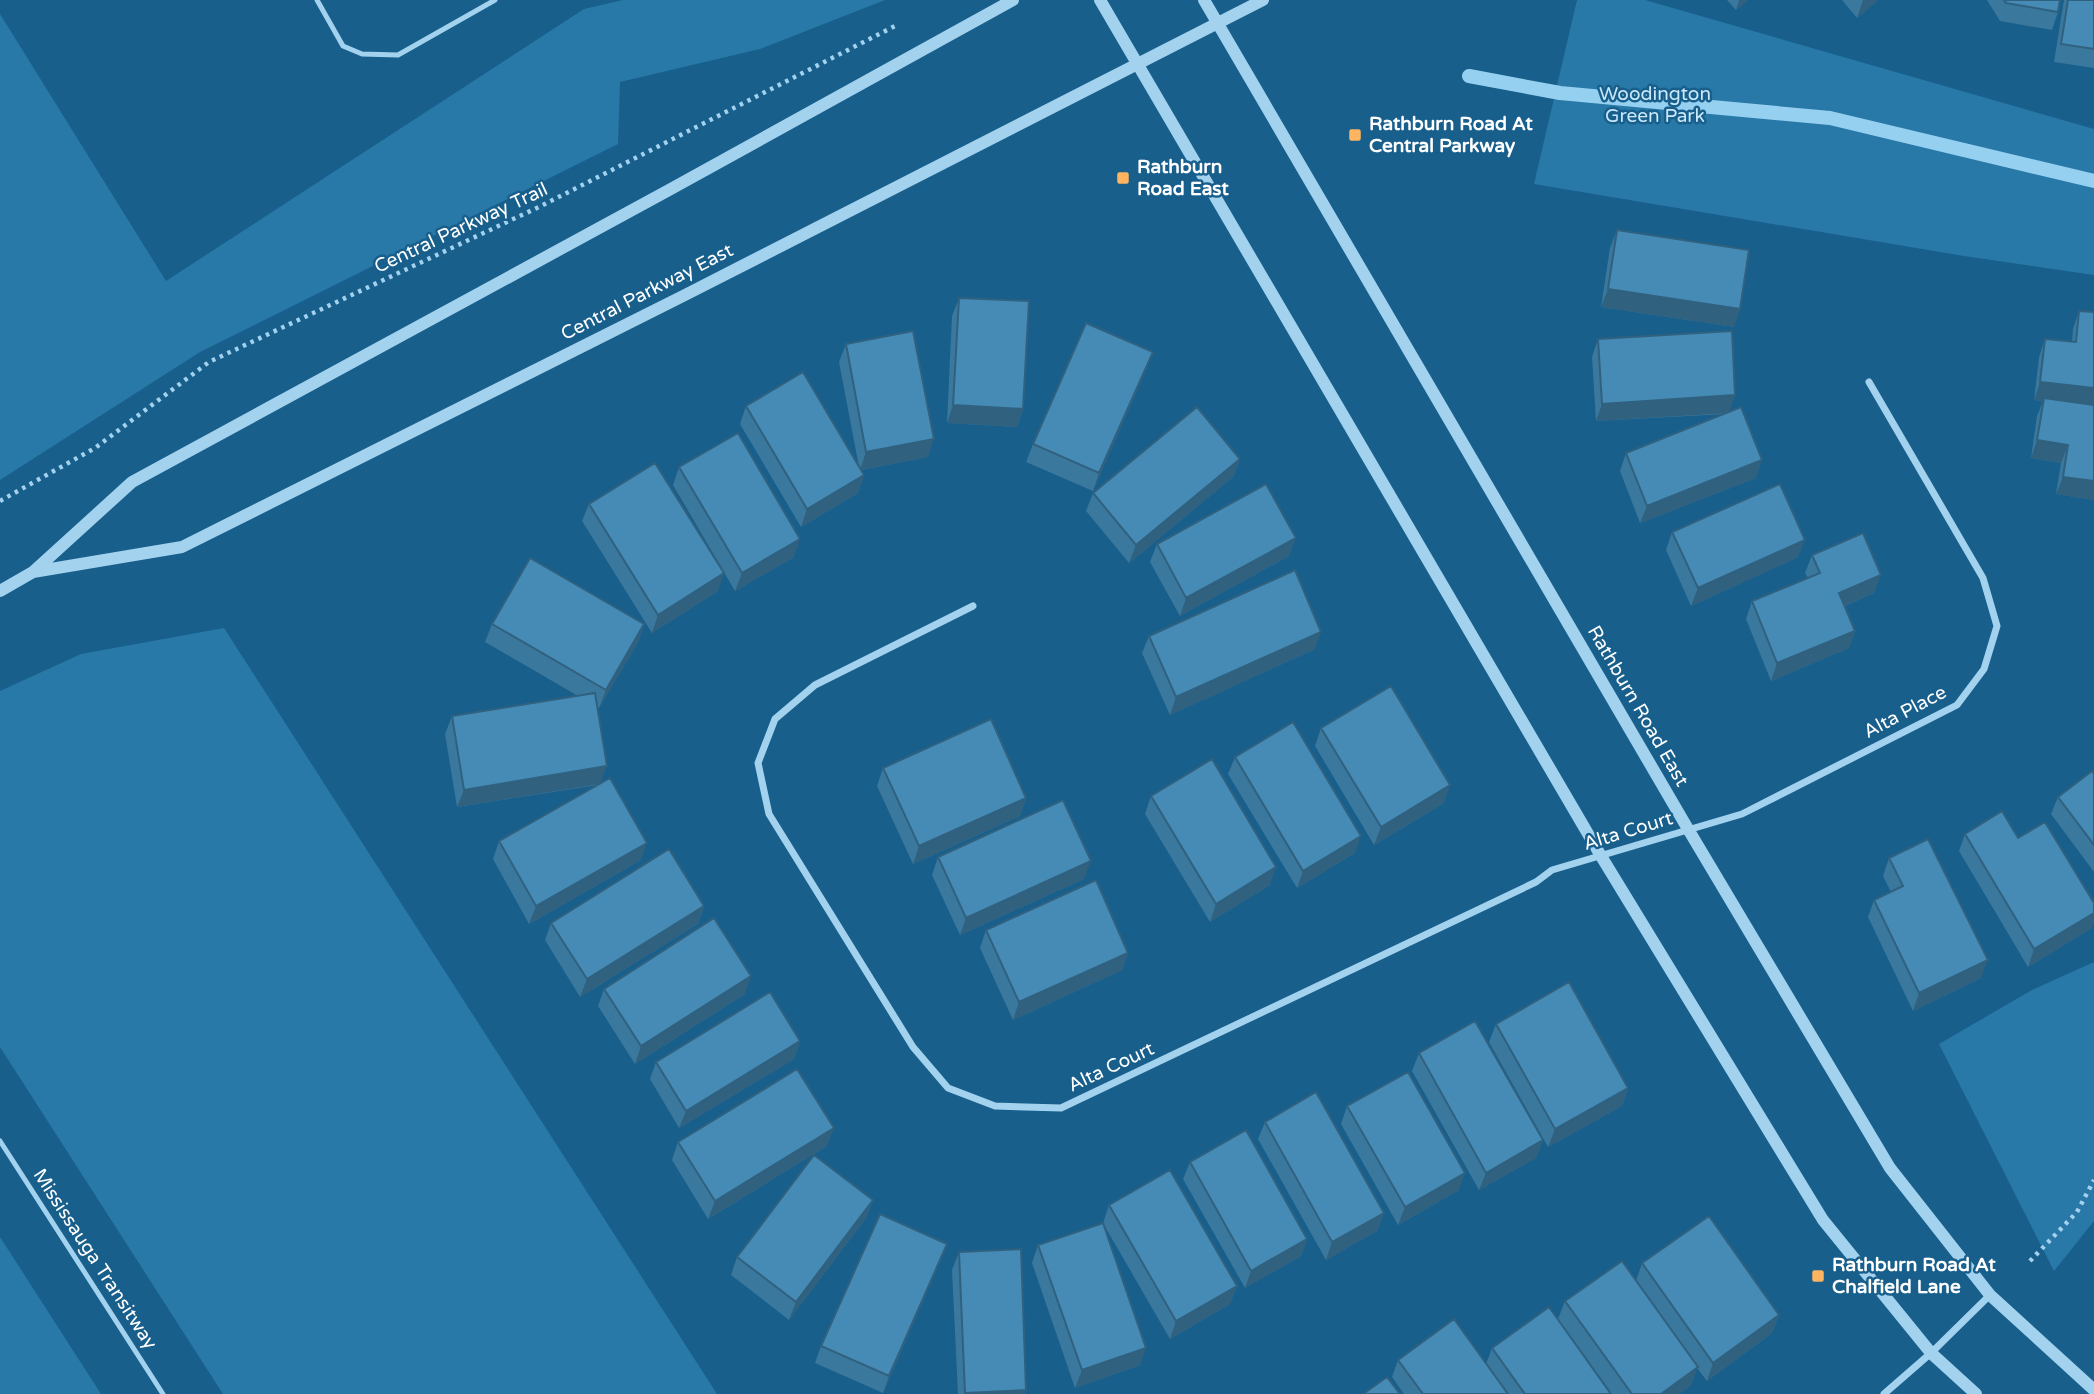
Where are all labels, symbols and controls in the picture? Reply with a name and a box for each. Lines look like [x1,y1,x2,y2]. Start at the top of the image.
park label: Woodington Green Park [1599,83,1711,127]
place label: Rathburn Road At Central Parkway [1369,113,1534,158]
marker: Rathburn Road At Central Parkway [1347,127,1363,143]
place label: Rathburn Road East [1137,156,1229,200]
marker: Rathburn Road East [1115,170,1131,186]
street label: Central Parkway Trail [371,178,551,278]
street label: Central Parkway East [557,239,737,345]
street label: Rathburn Road East [1583,622,1693,790]
street label: Alta Place [1860,681,1950,743]
street label: Alta Court [1581,807,1675,855]
street label: Alta Court [1065,1038,1157,1096]
street label: Mississauga Transitway [28,1165,162,1353]
place label: Rathburn Road At Chalfield Lane [1832,1254,1997,1298]
marker: Rathburn Road At Chalfield Lane [1810,1268,1826,1284]

